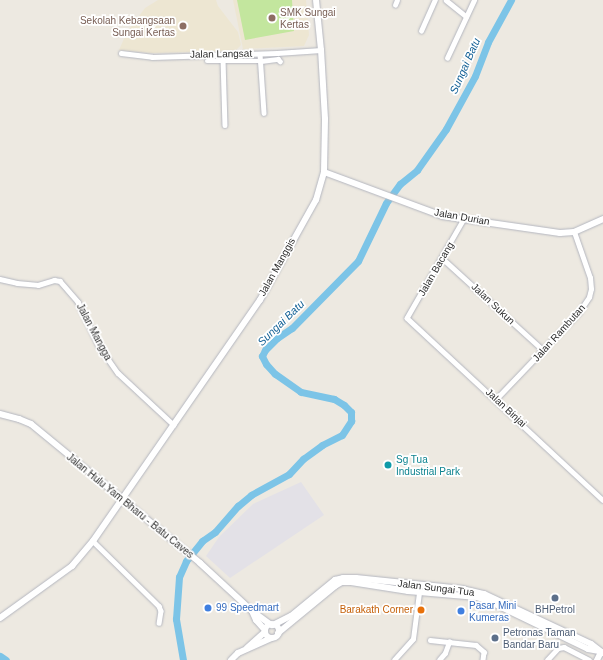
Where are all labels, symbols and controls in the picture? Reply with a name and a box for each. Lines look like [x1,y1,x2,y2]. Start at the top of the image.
place label: SMK Sungai Kertas [280,6,336,30]
marker: SMK Sungai Kertas [267,13,277,23]
place label: Sekolah Kebangsaan Sungai Kertas [80,14,175,38]
marker: Sekolah Kebangsaan Sungai Kertas [178,21,188,31]
water label: Sungai Batu [447,36,483,96]
street label: Jalan Langsat [190,47,252,61]
street label: Jalan Durian [433,206,491,228]
street label: Jalan Manggis [256,236,298,298]
street label: Jalan Bacang [416,240,456,298]
street label: Jalan Sukun [469,281,517,327]
water label: Sungai Batu [255,297,307,349]
street label: Jalan Mangga [74,301,114,363]
street label: Jalan Rambutan [530,302,588,364]
street label: Jalan Binjai [483,386,529,430]
street label: Jalan Hulu Yam Bharu - Batu Caves [64,451,196,561]
place label: Sg Tua Industrial Park [396,453,460,476]
marker: Sg Tua Industrial Park [383,460,393,470]
street label: Jalan Sungai Tua [397,577,475,599]
marker: BHPetrol [550,593,560,603]
place label: Pasar Mini Kumeras [469,599,516,622]
place label: 99 Speedmart [216,602,279,614]
marker: 99 Speedmart [203,603,213,613]
place label: Barakath Corner [340,604,413,616]
place label: BHPetrol [535,604,575,616]
marker: Barakath Corner [416,605,426,615]
marker: Pasar Mini Kumeras [456,606,466,616]
place label: Petronas Taman Bandar Baru [503,626,576,650]
marker: Petronas Taman Bandar Baru [490,633,500,643]

